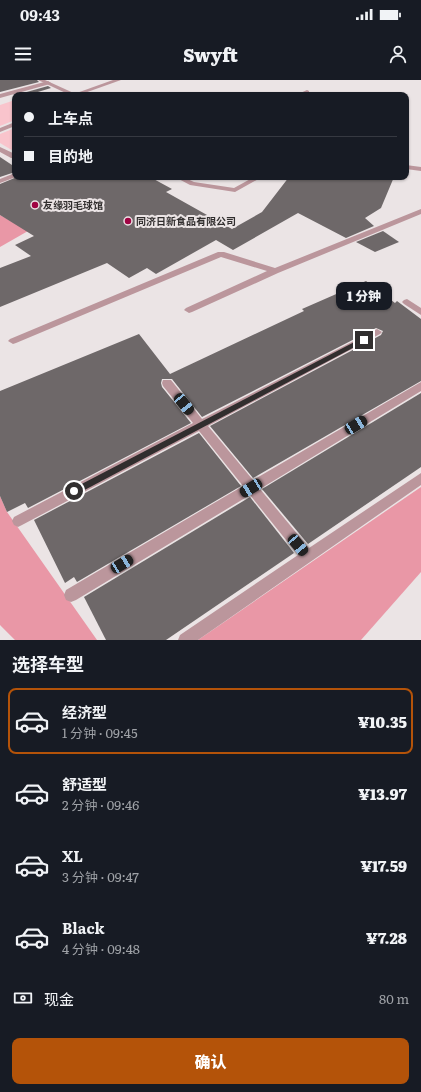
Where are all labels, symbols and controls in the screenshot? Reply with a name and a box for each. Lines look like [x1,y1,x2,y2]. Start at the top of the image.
text: 09:43 [20,3,60,26]
text: Swyft [183,41,238,68]
icon: menu [12,43,34,65]
icon: person [387,43,409,65]
text: 上车点 [48,106,93,129]
text: 目的地 [48,144,93,167]
place label: 友缘羽毛球馆 [43,197,103,212]
marker: 友缘羽毛球馆 [30,200,40,210]
place label: 同济日新食品有限公司 [136,213,236,228]
marker: 同济日新食品有限公司 [123,216,133,226]
callout: 1 分钟 [336,282,392,310]
text: 1 分钟 [347,286,381,305]
route end [355,331,373,349]
car [172,391,196,417]
car [343,414,369,436]
car [238,477,264,499]
route start [65,482,83,500]
car [286,532,310,558]
car [109,553,135,575]
text: 选择车型 [12,650,84,677]
text: 经济型 [62,700,107,723]
icon: car [14,703,50,739]
text: ¥10.35 [358,710,407,733]
text: 1 分钟 · 09:45 [62,723,138,742]
text: 舒适型 [62,772,107,795]
icon: car [14,775,50,811]
text: ¥13.97 [358,782,407,805]
text: 2 分钟 · 09:46 [62,795,139,814]
text: XL [62,844,83,867]
icon: car [14,847,50,883]
text: ¥17.59 [360,854,407,877]
text: 3 分钟 · 09:47 [62,867,139,886]
text: Black [62,916,105,939]
icon: car [14,919,50,955]
text: ¥7.28 [366,926,407,949]
text: 4 分钟 · 09:48 [62,939,140,958]
icon: cash [12,987,34,1009]
text: 现金 [44,987,74,1010]
text: 80 m [379,989,409,1008]
button: 确认 [12,1038,409,1084]

